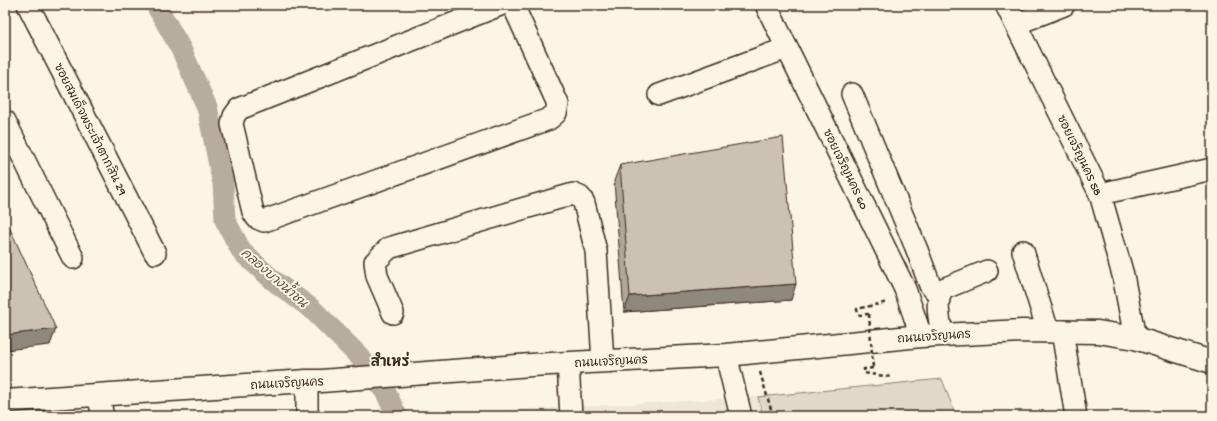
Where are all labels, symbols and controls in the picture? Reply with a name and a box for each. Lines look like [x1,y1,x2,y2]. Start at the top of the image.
street label: ซอยสมเด็จพระเจ้าตากสิน 29 [50,60,131,198]
street label: ซอยเจริญนคร 58 [1053,112,1106,199]
street label: ซอยเจริญนคร 60 [819,126,872,213]
water label: คลองบางน้ำชน [237,241,315,312]
street label: ถนนเจริญนคร [897,326,971,348]
district label: สำเหร่ [371,351,410,372]
street label: ถนนเจริญนคร [574,352,648,372]
street label: ถนนเจริญนคร [250,374,324,394]

